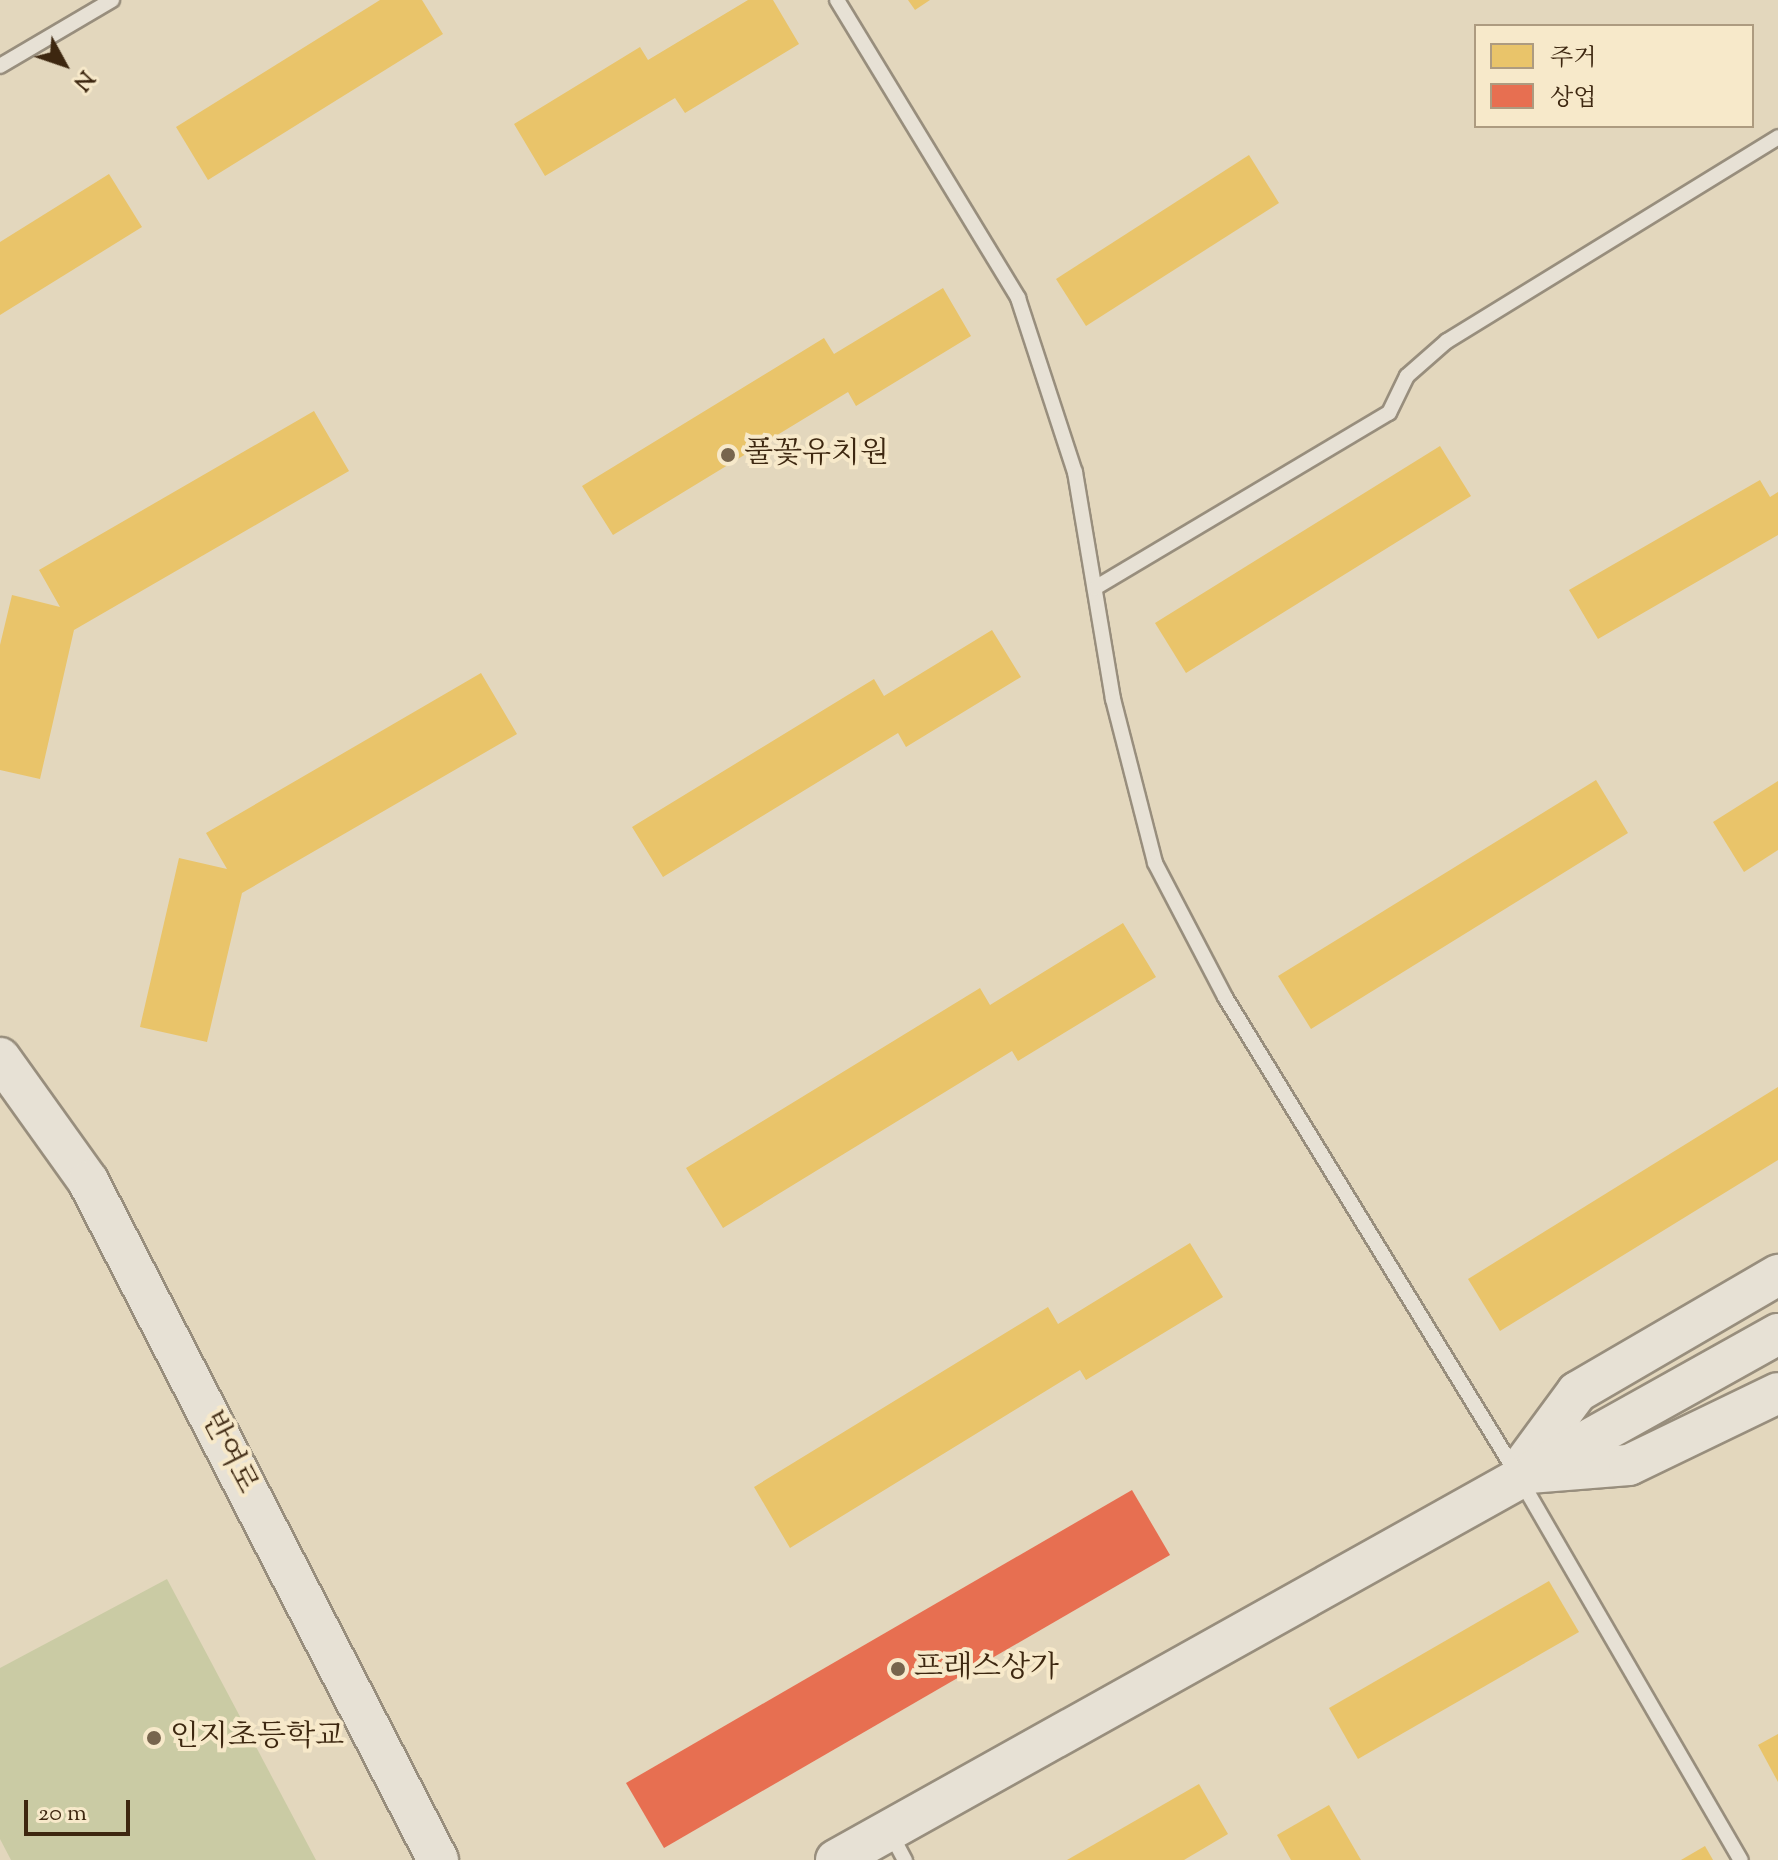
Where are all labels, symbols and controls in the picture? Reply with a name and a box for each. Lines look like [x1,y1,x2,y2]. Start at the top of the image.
north arrow [24,24,104,104]
legend [1474,24,1754,128]
text: 주거 [1550,42,1596,76]
text: N [64,62,100,96]
text: 상업 [1550,82,1596,116]
place label: 풀꽃유치원 [744,437,889,473]
marker: 풀꽃유치원 [719,446,737,464]
street label: 반여로 [192,1406,264,1500]
place label: 프래스상가 [914,1651,1059,1687]
marker: 프래스상가 [889,1660,907,1678]
place label: 인지초등학교 [170,1720,344,1756]
marker: 인지초등학교 [145,1729,163,1747]
scale bar [28,1784,134,1834]
text: 20 m [38,1797,87,1831]

